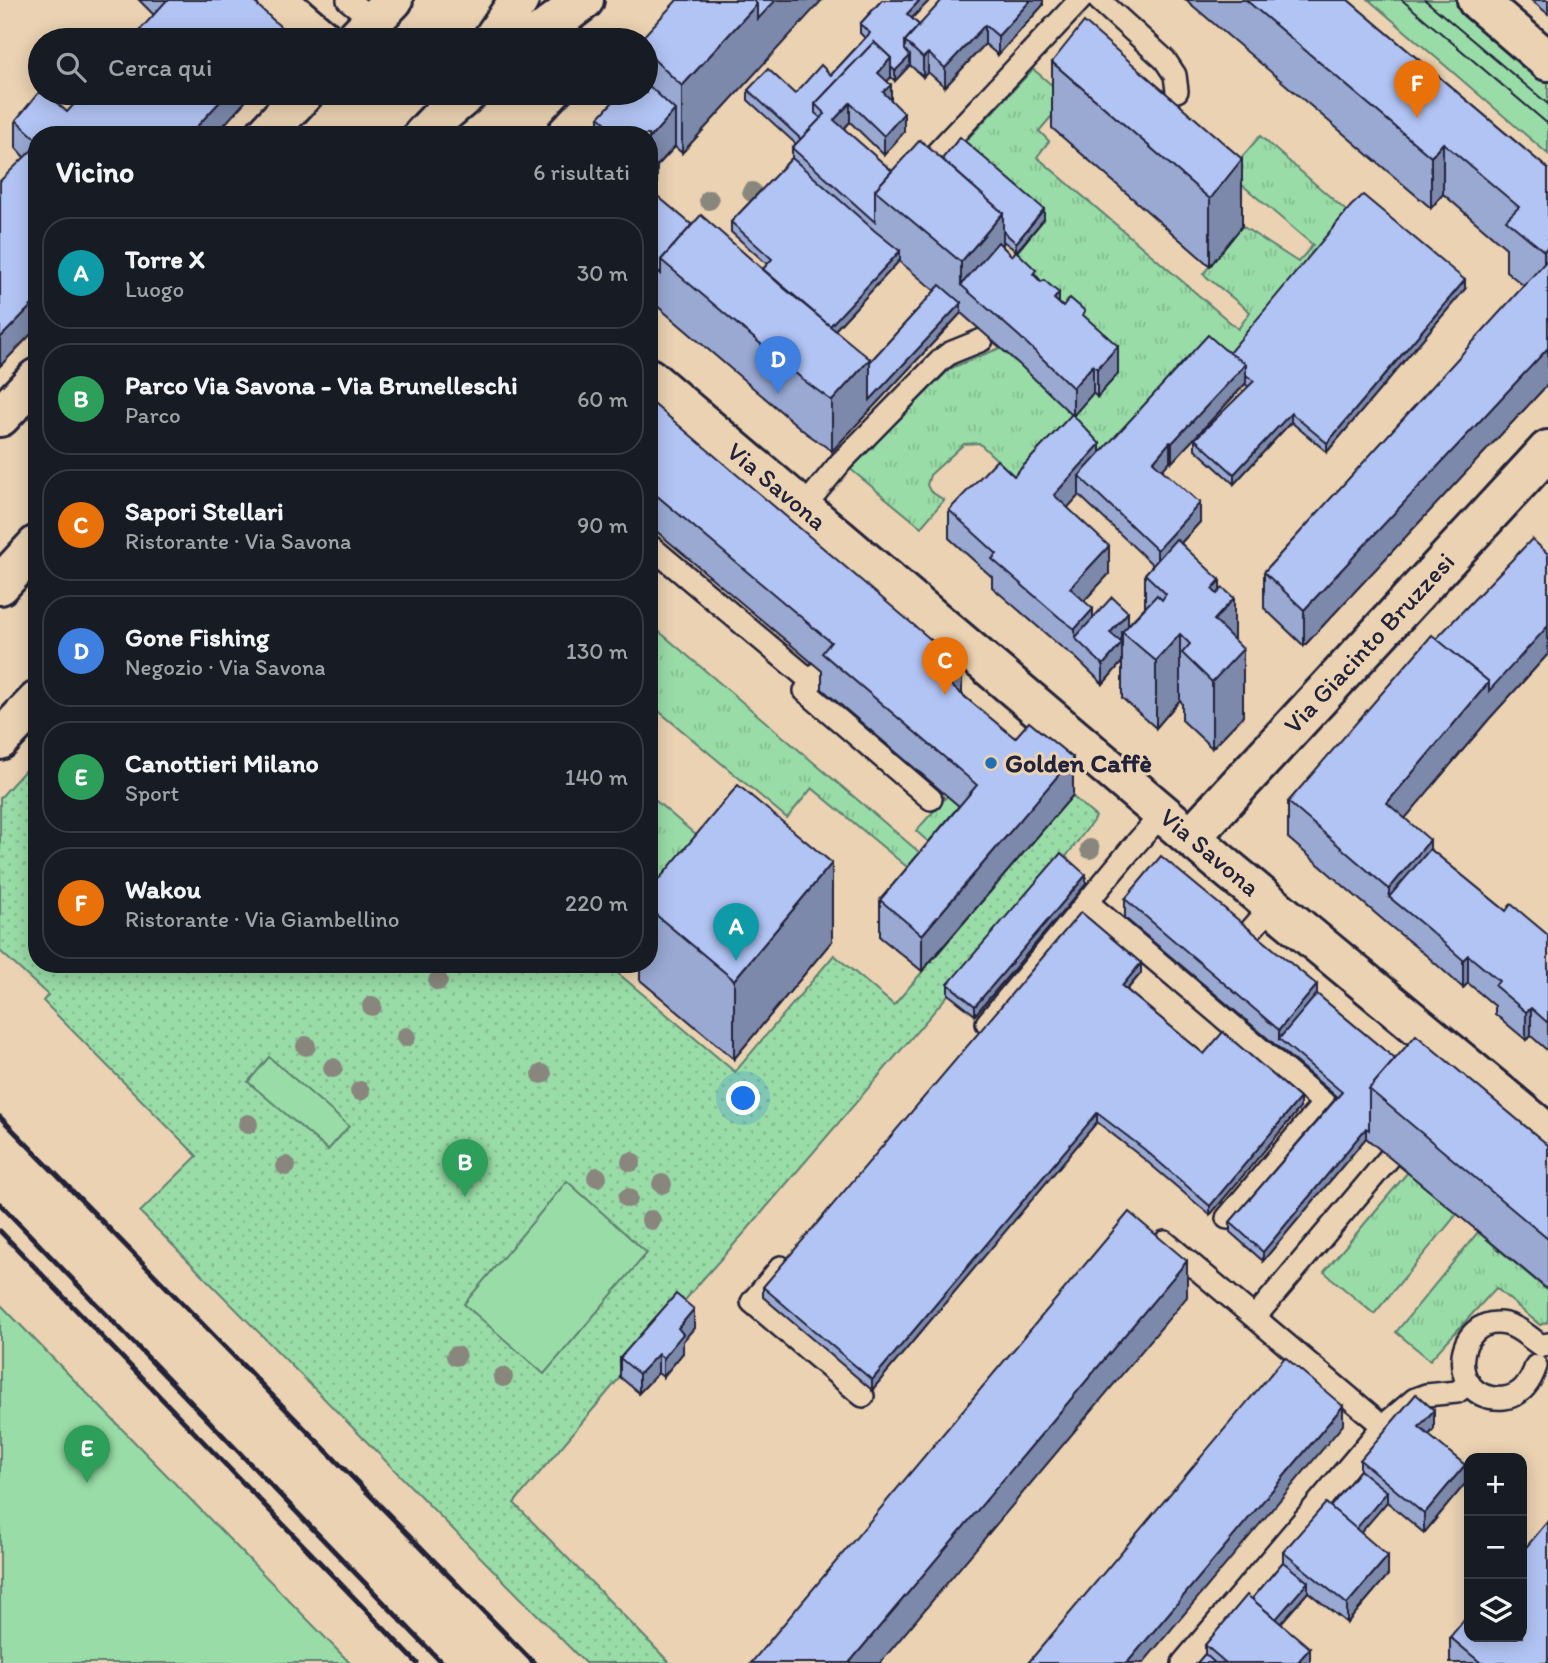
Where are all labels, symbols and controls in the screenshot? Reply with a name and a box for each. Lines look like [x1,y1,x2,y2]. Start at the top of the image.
search box [28,28,658,105]
icon: search [52,48,90,86]
text: Cerca qui [108,51,212,83]
pin: F [1394,60,1440,118]
text: Vicino [56,153,134,190]
text: 6 risultati [533,158,630,186]
text: Torre X [125,243,205,275]
text: A [74,259,88,287]
text: 30 m [577,259,628,287]
text: Luogo [125,275,184,303]
pin: D [755,336,801,394]
text: Parco Via Savona - Via Brunelleschi [125,369,518,401]
text: B [74,385,88,413]
text: 60 m [577,385,628,413]
text: Parco [125,401,181,429]
street label: Via Savona [721,435,834,537]
text: Sapori Stellari [125,495,284,527]
text: C [74,511,88,539]
text: 90 m [577,511,628,539]
text: Ristorante · Via Savona [125,527,351,555]
street label: Via Giacinto Bruzzesi [1277,546,1461,740]
text: Gone Fishing [125,621,269,653]
text: D [73,637,89,665]
text: 130 m [566,637,628,665]
pin: C [922,637,968,695]
text: Negozio · Via Savona [125,653,326,681]
text: Canottieri Milano [125,747,319,779]
place label: Golden Caffè [1005,747,1152,779]
marker: Golden Caffè [983,755,999,771]
text: E [75,763,87,791]
text: 140 m [565,763,628,791]
text: Sport [125,779,179,807]
street label: Via Savona [1154,801,1267,903]
text: Wakou [125,873,201,905]
text: F [75,889,87,917]
text: 220 m [565,889,628,917]
pin: A [713,903,759,961]
text: Ristorante · Via Giambellino [125,905,400,933]
your location [726,1081,760,1115]
pin: B [442,1139,488,1197]
pin: E [64,1425,110,1483]
map controls [1464,1453,1527,1642]
button: + [1464,1453,1527,1516]
button: − [1464,1516,1527,1579]
button: layers [1464,1579,1527,1642]

